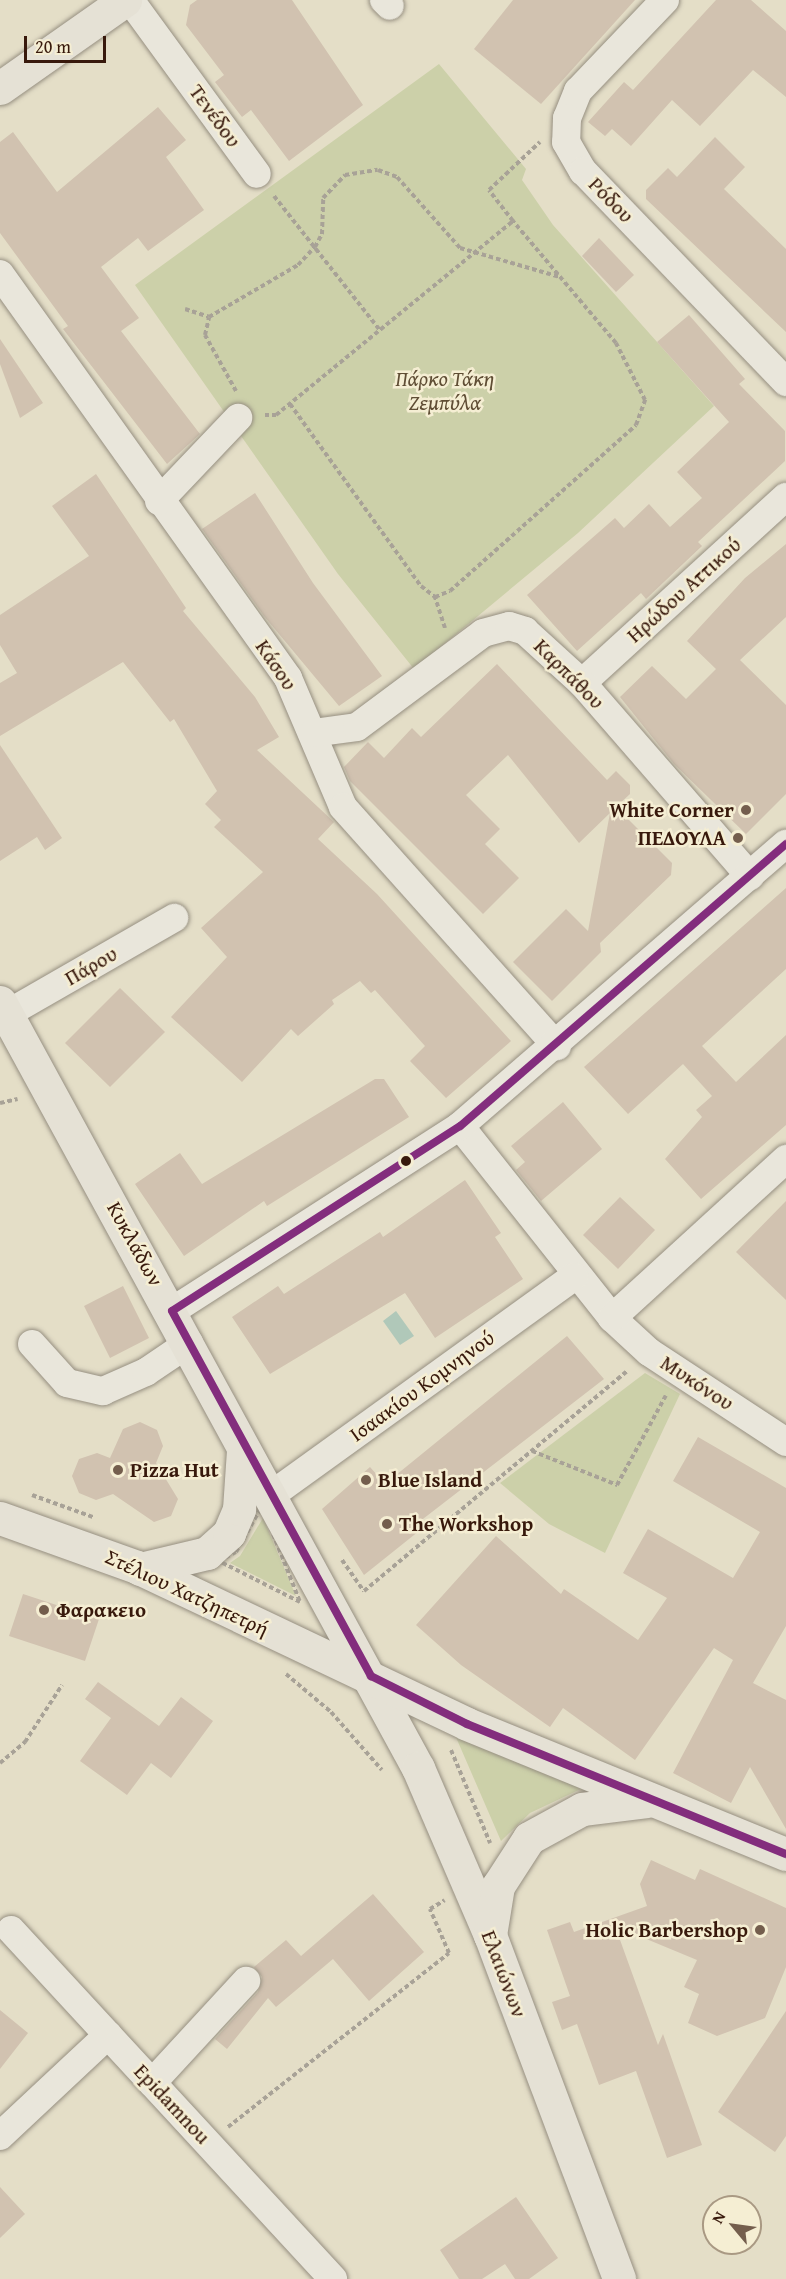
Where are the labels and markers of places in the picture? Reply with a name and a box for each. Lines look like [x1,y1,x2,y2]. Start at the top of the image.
place label: White Corner [609,797,734,823]
marker: White Corner [739,803,753,817]
place label: ΠΕΔΟΥΛΑ [638,825,726,851]
marker: ΠΕΔΟΥΛΑ [731,831,745,845]
unlabelled marker [400,1155,412,1167]
place label: Pizza Hut [130,1457,219,1483]
marker: Pizza Hut [111,1463,125,1477]
place label: Blue Island [378,1467,482,1493]
marker: Blue Island [359,1473,373,1487]
place label: The Workshop [399,1511,533,1537]
marker: The Workshop [380,1517,394,1531]
place label: Φαρακειο [56,1597,146,1623]
marker: Φαρακειο [37,1603,51,1617]
place label: Holic Barbershop [586,1917,748,1943]
marker: Holic Barbershop [753,1923,767,1937]

